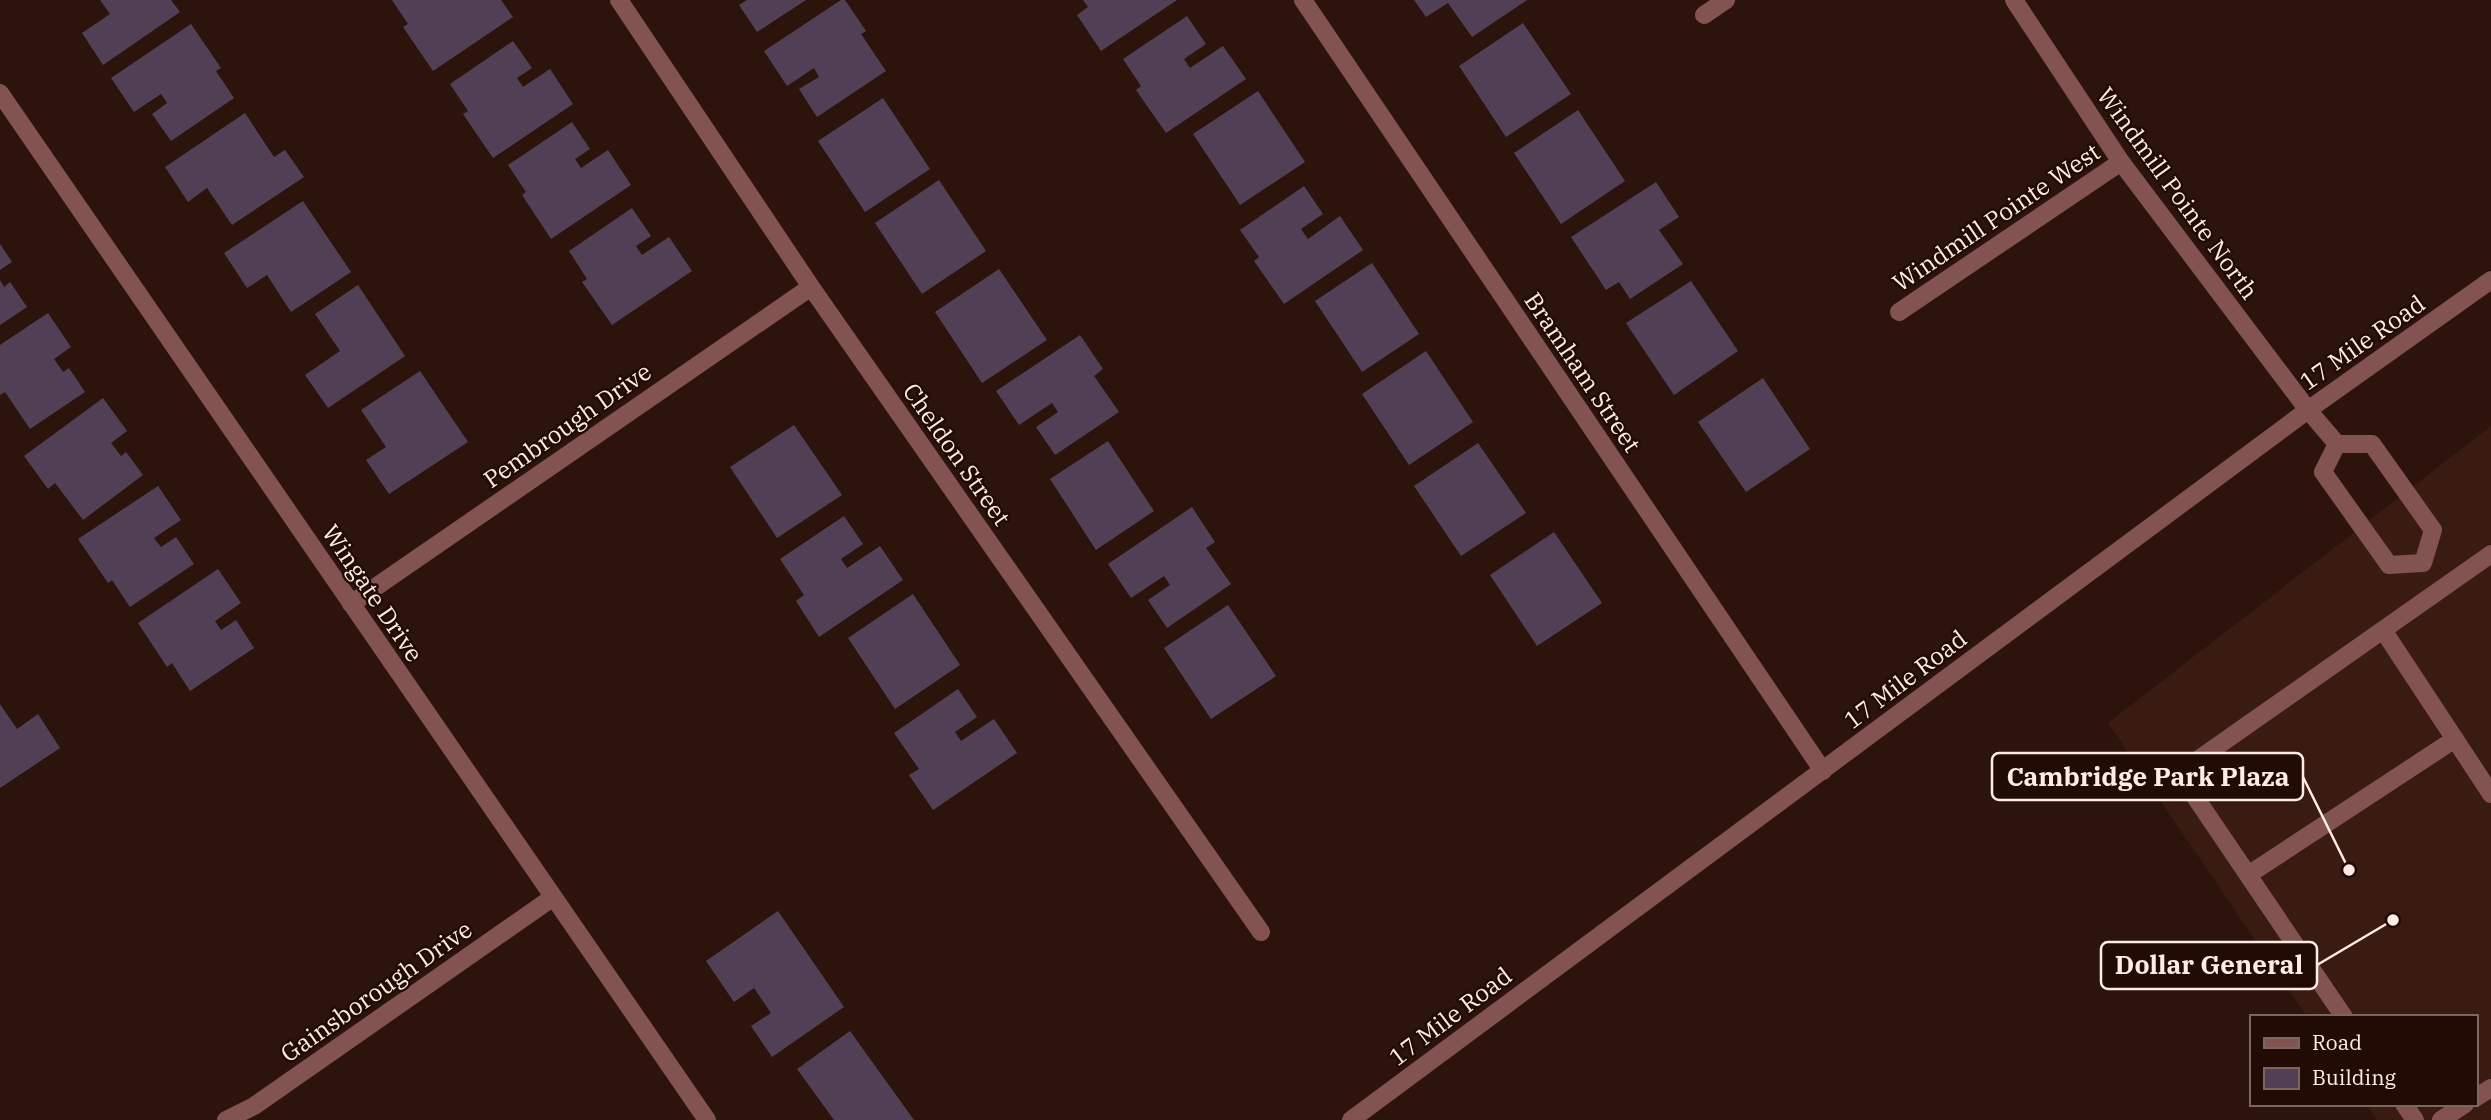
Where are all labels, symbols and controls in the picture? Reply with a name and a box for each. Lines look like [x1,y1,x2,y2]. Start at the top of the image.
street label: Windmill Pointe North [2090,80,2266,306]
street label: Windmill Pointe West [1886,136,2106,298]
street label: Bramham Street [1518,286,1648,458]
street label: 17 Mile Road [2293,287,2431,397]
street label: Pembrough Drive [477,355,657,495]
street label: Cheldon Street [896,376,1018,532]
street label: Wingate Drive [315,518,431,668]
street label: 17 Mile Road [1837,622,1973,736]
callout: Cambridge Park Plaza [1992,753,2303,800]
text: Cambridge Park Plaza [2006,759,2290,793]
street label: Gainsborough Drive [274,913,478,1069]
callout: Dollar General [2101,942,2317,989]
text: Dollar General [2115,947,2303,981]
street label: 17 Mile Road [1382,959,1518,1073]
legend [2250,1015,2477,1106]
text: Road [2312,1028,2362,1056]
text: Building [2312,1063,2397,1091]

